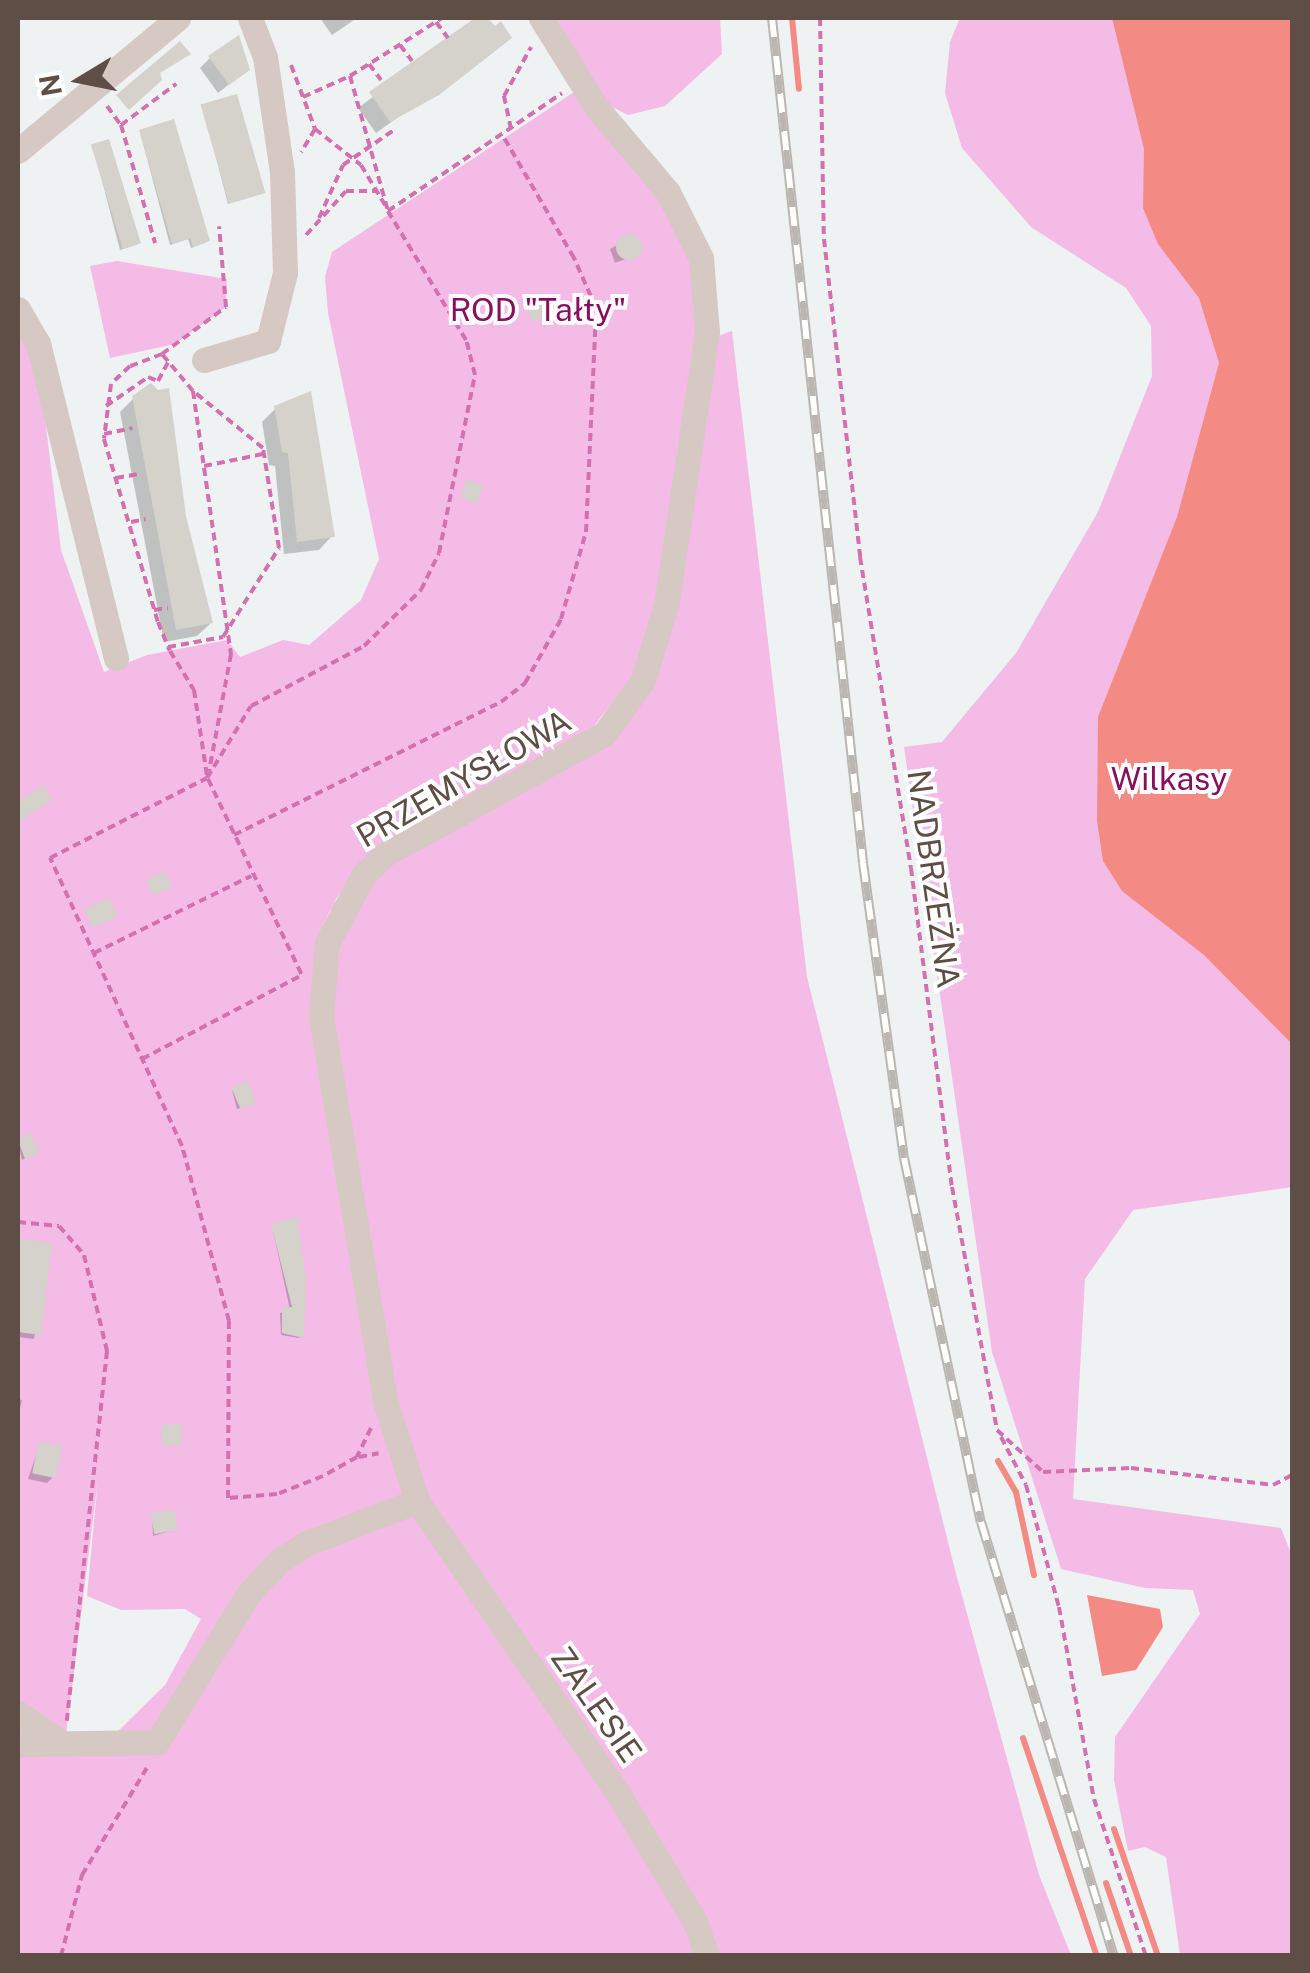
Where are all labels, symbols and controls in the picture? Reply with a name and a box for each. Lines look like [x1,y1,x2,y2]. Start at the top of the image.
north arrow [30,30,130,130]
text: N [32,72,68,99]
park label: ROD "Tałty" [450,291,626,329]
street label: PRZEMYSŁOWA [350,702,578,856]
park label: Wilkasy [1111,760,1227,798]
street label: NADBRZEŻNA [899,767,967,991]
street label: ZALESIE [542,1640,650,1770]

